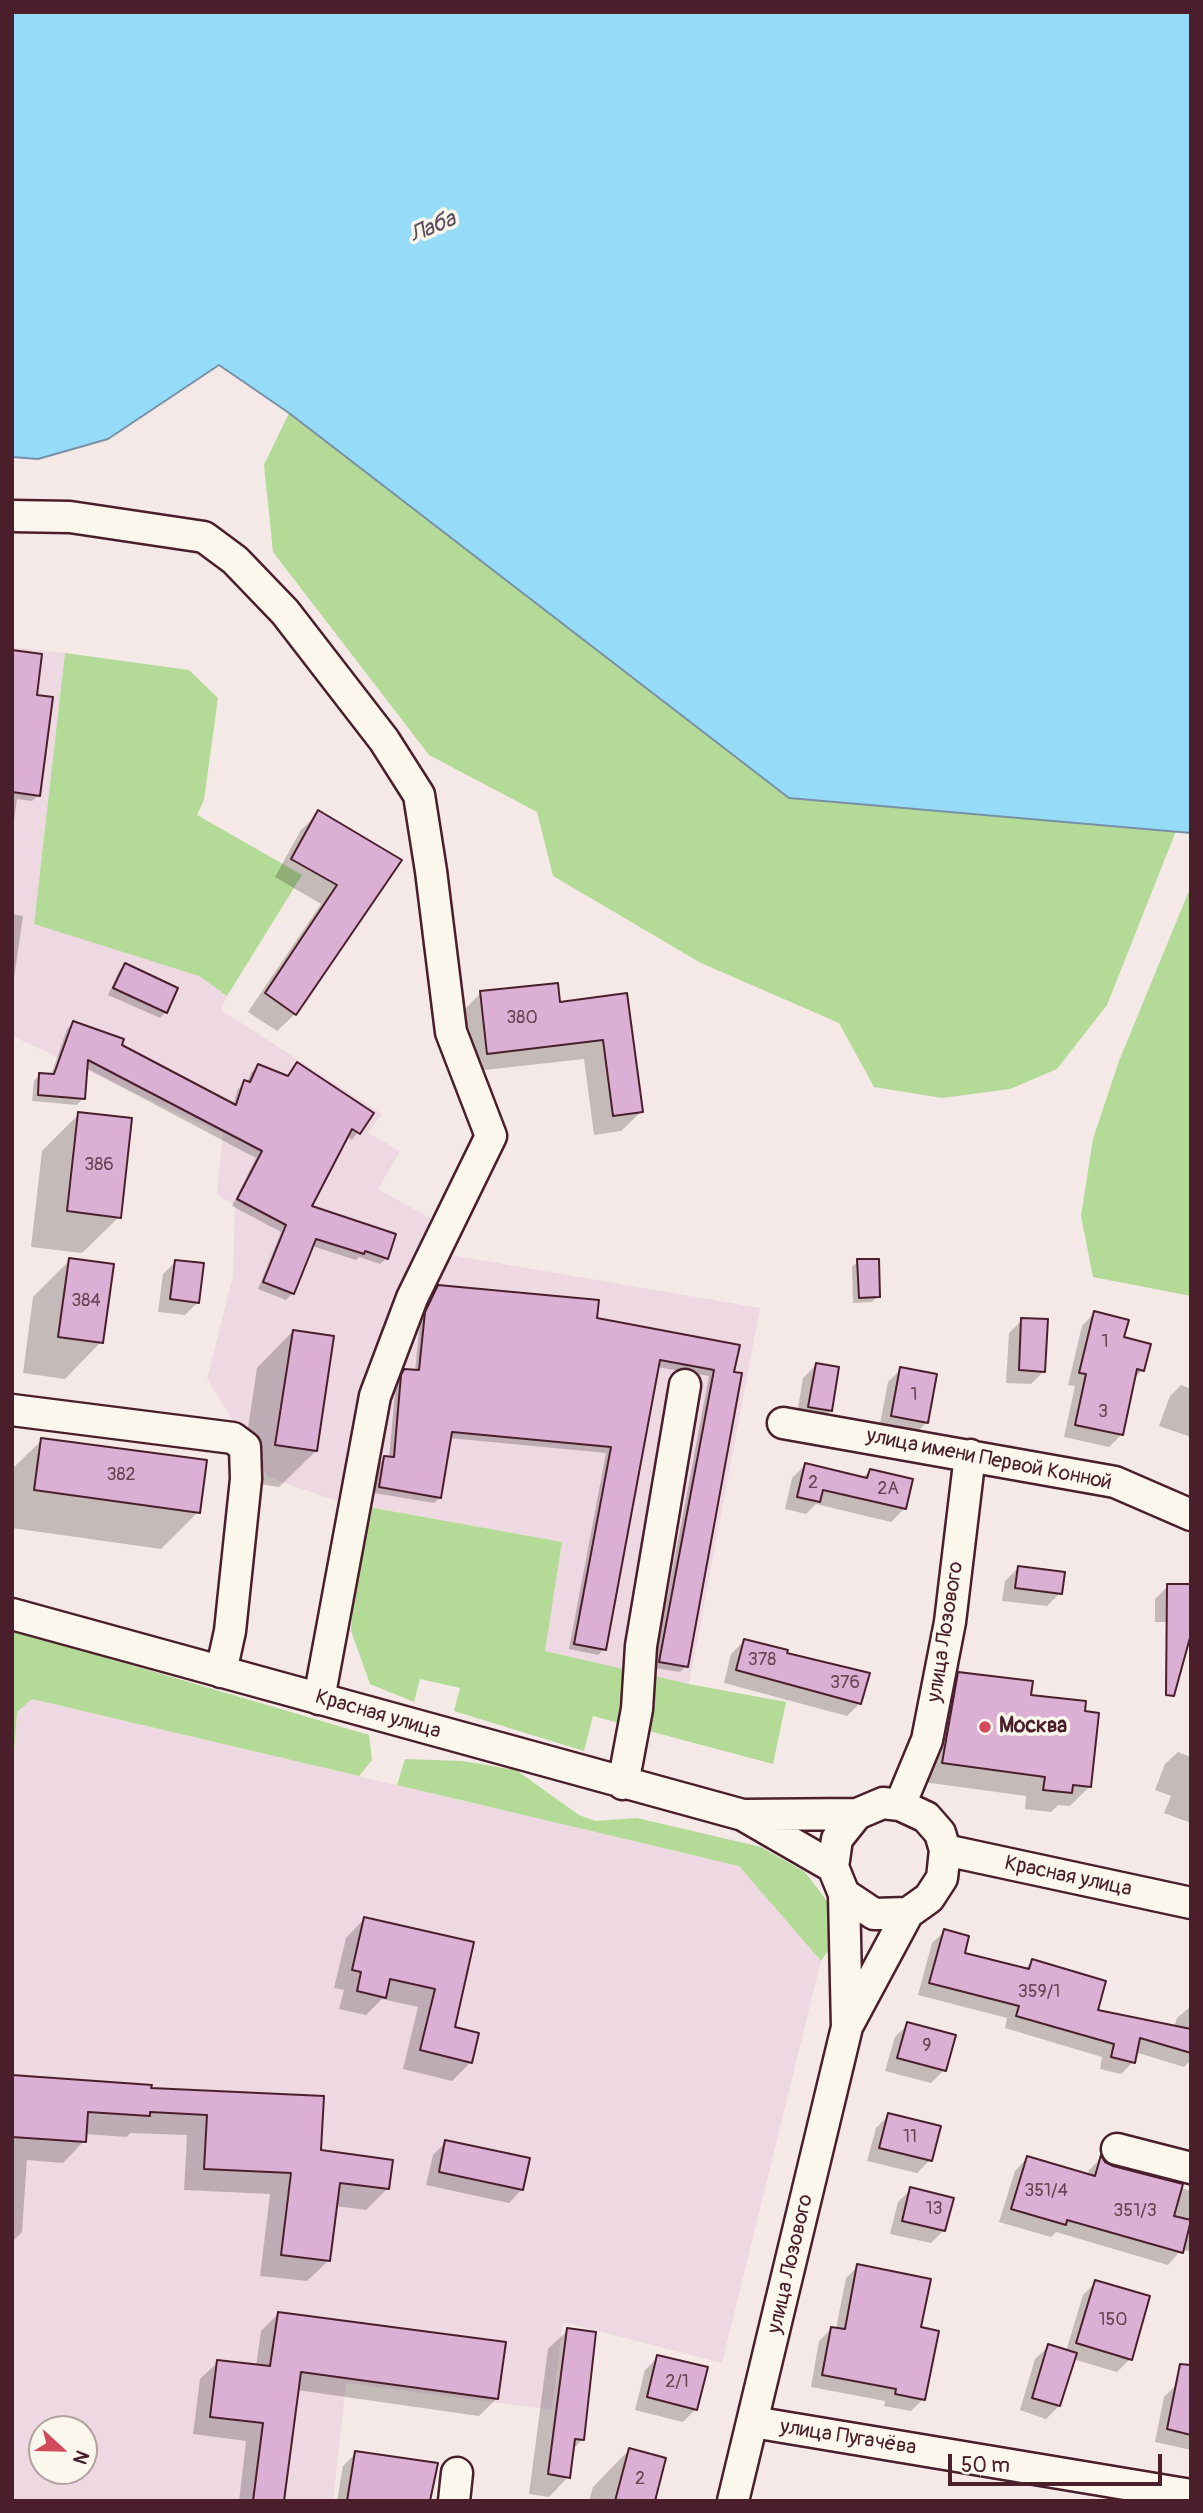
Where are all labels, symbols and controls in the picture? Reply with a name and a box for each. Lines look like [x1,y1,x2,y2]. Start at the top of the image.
water label: Лаба [406,206,460,250]
house number: 380 [506,1007,538,1029]
house number: 386 [84,1154,114,1176]
house number: 384 [71,1290,101,1312]
house number: 1 [1101,1331,1109,1353]
house number: 1 [910,1384,918,1406]
house number: 3 [1098,1401,1108,1423]
street label: улица имени Первой Конной [864,1424,1114,1496]
house number: 382 [106,1464,136,1486]
house number: 2 [808,1472,818,1494]
house number: 2А [877,1478,899,1500]
street label: улица Лозового [922,1560,970,1704]
house number: 378 [748,1649,776,1671]
house number: 376 [830,1672,860,1694]
street label: Красная улица [312,1685,444,1745]
place label: Москва [999,1714,1067,1740]
marker: Москва [977,1719,993,1735]
street label: Красная улица [1002,1851,1134,1903]
house number: 359/1 [1018,1981,1060,2003]
house number: 9 [922,2035,932,2057]
house number: 11 [903,2126,917,2148]
house number: 351/4 [1024,2180,1068,2202]
street label: улица Лозового [763,2192,819,2336]
house number: 13 [925,2198,943,2220]
house number: 351/3 [1113,2200,1157,2222]
house number: 150 [1098,2309,1128,2331]
house number: 2/1 [665,2371,689,2393]
north arrow [28,2415,98,2485]
street label: улица Пугачёва [778,2415,918,2461]
scale bar [951,2440,1164,2484]
text: N [67,2447,94,2468]
text: 50 m [961,2452,1010,2479]
house number: 2 [635,2468,645,2490]

